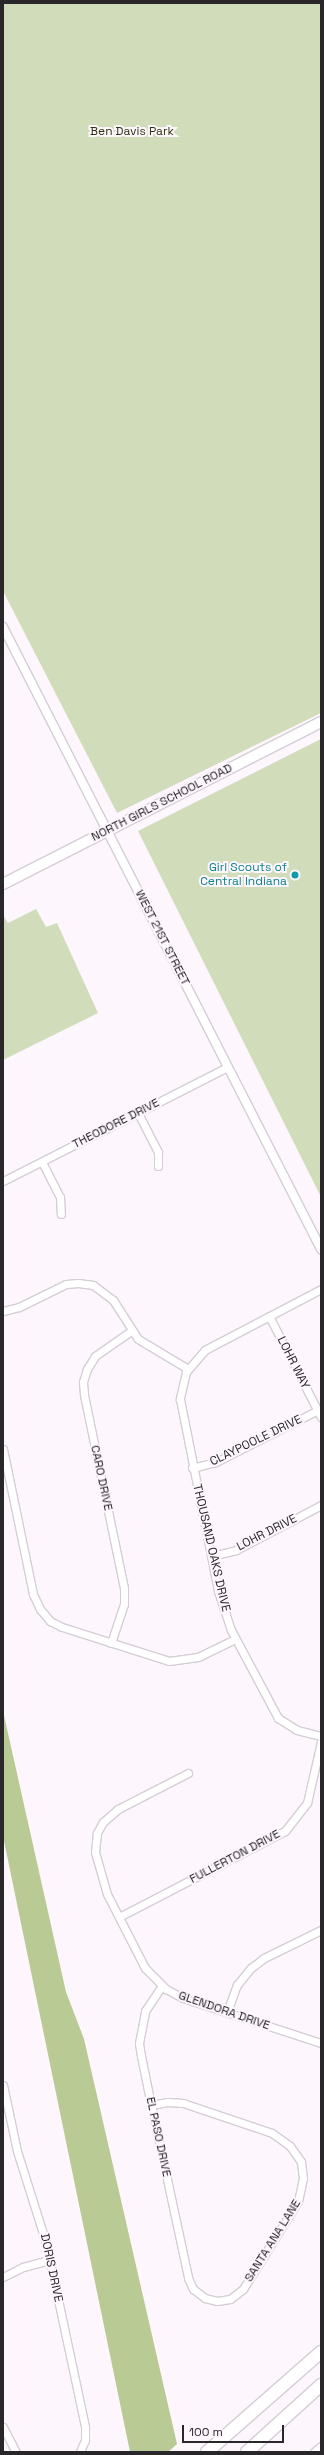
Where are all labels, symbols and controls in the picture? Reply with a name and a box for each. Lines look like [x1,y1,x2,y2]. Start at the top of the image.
park label: Ben Davis Park [90,125,174,139]
street label: NORTH GIRLS SCHOOL ROAD [89,761,235,845]
place label: Girl Scouts of Central Indiana [200,861,287,889]
marker: Girl Scouts of Central Indiana [290,870,300,880]
street label: WEST 21ST STREET [132,888,192,988]
street label: THEODORE DRIVE [70,1096,162,1152]
street label: LOHR WAY [274,1334,312,1392]
street label: CLAYPOOLE DRIVE [208,1412,304,1470]
street label: CARO DRIVE [87,1444,115,1512]
street label: THOUSAND OAKS DRIVE [189,1483,233,1613]
street label: LOHR DRIVE [235,1512,299,1554]
street label: FULLERTON DRIVE [187,1827,283,1887]
street label: GLENDORA DRIVE [176,1989,272,2033]
street label: EL PASO DRIVE [142,2096,174,2178]
street label: SANTA ANA LANE [242,2197,304,2285]
street label: DORIS DRIVE [37,2232,65,2304]
scale bar [184,2417,286,2443]
text: 100 m [189,2424,223,2440]

